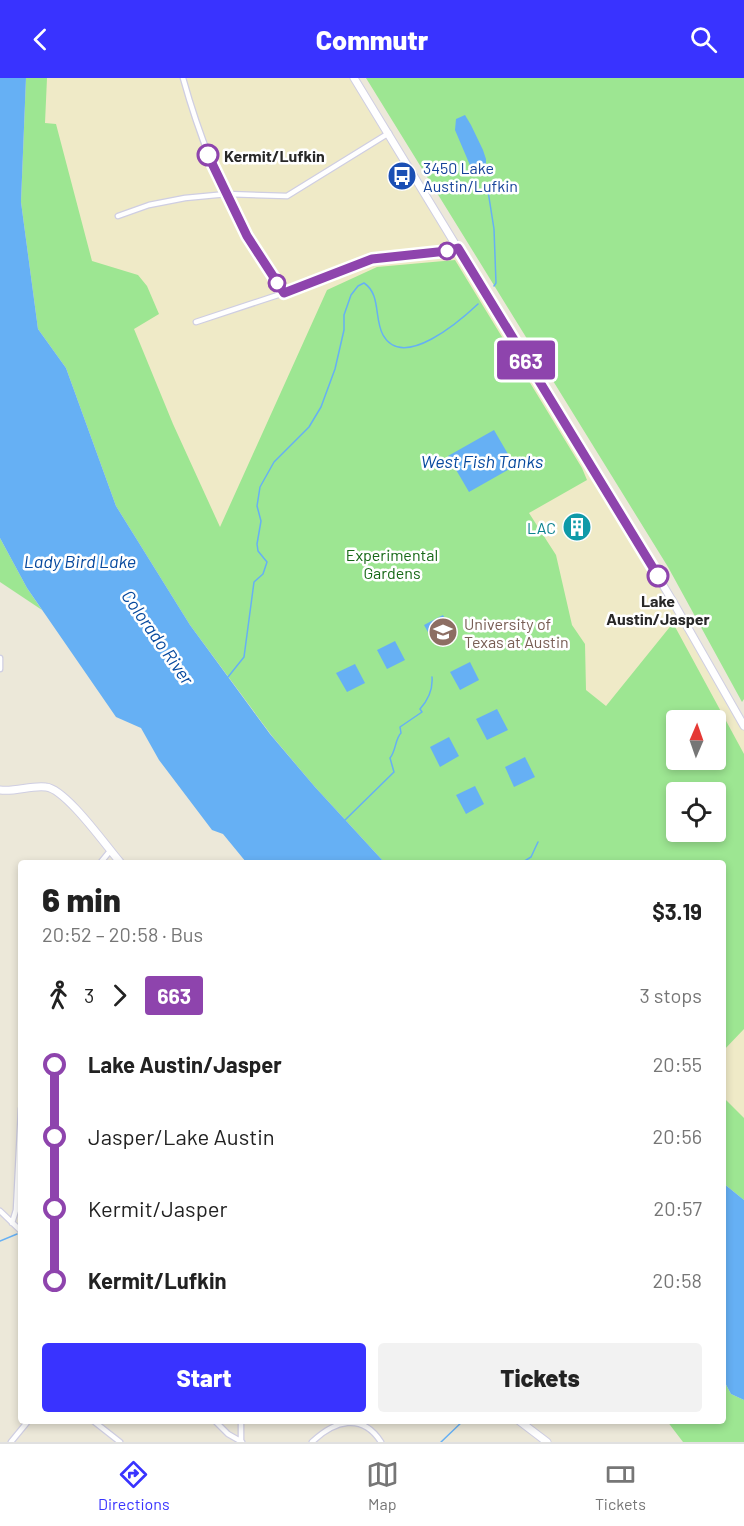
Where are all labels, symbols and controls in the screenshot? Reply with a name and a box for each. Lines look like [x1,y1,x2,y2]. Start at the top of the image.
icon: back [24,23,57,56]
text: Commutr [316,23,428,55]
icon: search [687,23,720,56]
marker: Kermit/Lufkin [197,144,219,166]
place label: Kermit/Lufkin [224,146,325,165]
place label: 3450 Lake Austin/Lufkin [423,158,518,195]
bus stop icon: 3450 Lake Austin/Lufkin [386,160,418,192]
unlabelled marker [438,242,456,260]
unlabelled marker [268,274,286,292]
line badge: 663 [492,340,560,380]
text: 663 [509,348,543,373]
water label: West Fish Tanks [421,450,543,472]
building icon: LAC [561,511,593,543]
place label: LAC [527,518,556,537]
park label: Experimental Gardens [346,545,438,582]
water label: Lady Bird Lake [24,550,136,572]
marker: Lake Austin/Jasper [647,565,669,587]
water label: Colorado River [117,585,199,689]
place label: Lake Austin/Jasper [606,591,710,628]
place label: University of Texas at Austin [464,614,569,651]
school or university icon: University of Texas at Austin [427,616,459,648]
north arrow [666,710,726,770]
map controls [666,710,726,842]
button: locate [666,782,726,842]
text: 6 min [42,879,121,919]
text: $3.19 [652,898,702,924]
text: 20:52 – 20:58 · Bus [42,922,203,946]
icon: walk [42,979,75,1012]
icon: forward [103,979,136,1012]
text: 3 [84,983,94,1007]
text: 663 [157,983,191,1008]
text: 3 stops [640,983,702,1007]
text: Lake Austin/Jasper [88,1051,282,1077]
text: 20:55 [653,1052,702,1076]
text: Jasper/Lake Austin [88,1123,275,1149]
text: 20:56 [653,1124,702,1148]
text: Kermit/Jasper [88,1195,227,1221]
text: 20:57 [653,1196,702,1220]
text: Kermit/Lufkin [88,1267,227,1293]
text: 20:58 [653,1268,702,1292]
button: Start [42,1343,366,1412]
button: Tickets [378,1343,702,1412]
tab: Directions [98,1458,170,1513]
tab: Map [366,1458,399,1513]
tab: Tickets [595,1458,646,1513]

